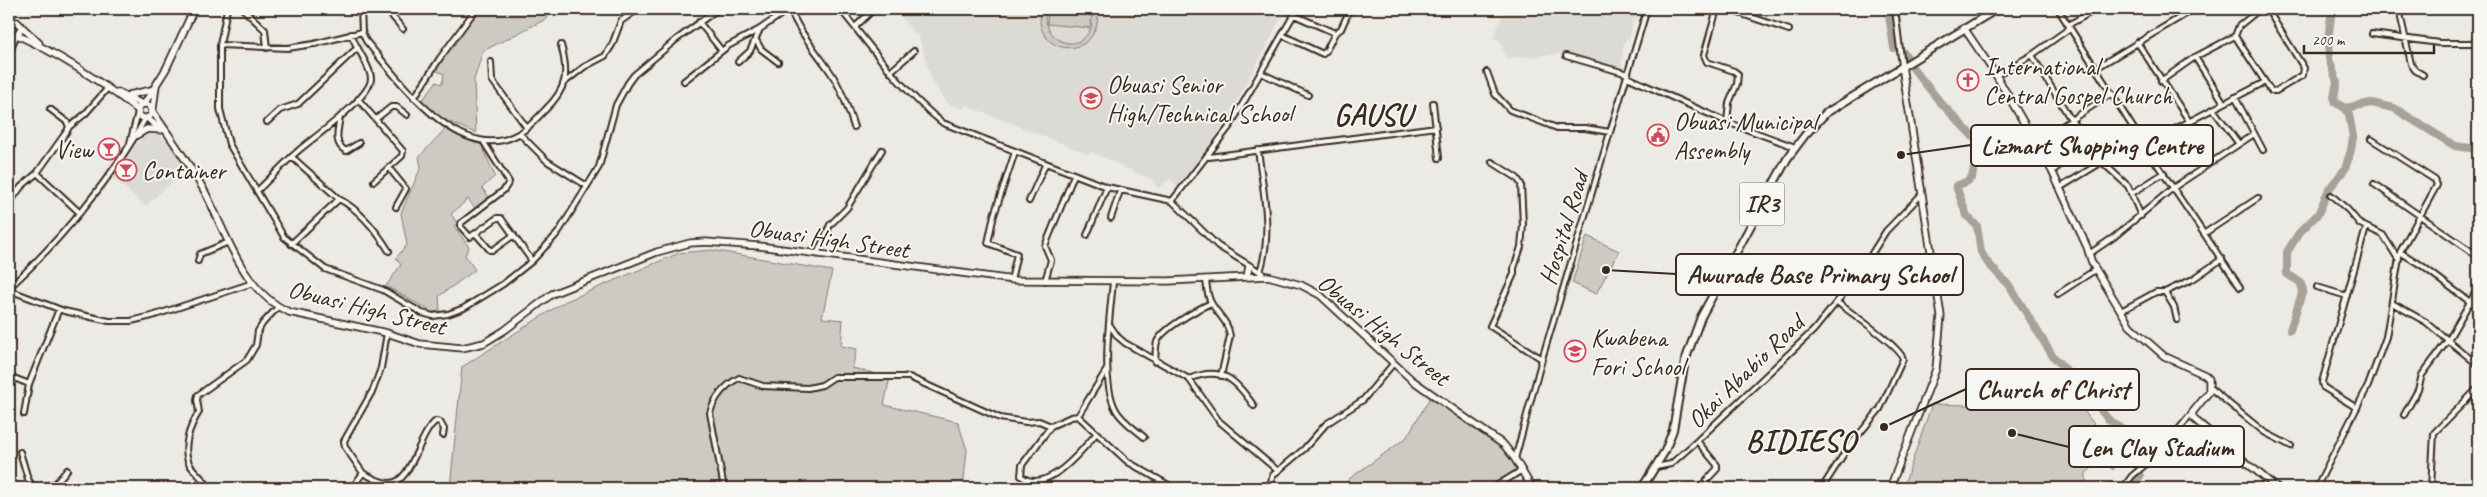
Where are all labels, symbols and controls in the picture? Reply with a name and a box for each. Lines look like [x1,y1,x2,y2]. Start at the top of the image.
scale bar [2304,22,2434,54]
text: 200 m [2312,31,2346,50]
place label: International Central Gospel Church [1984,51,2174,112]
church icon: International Central Gospel Church [1956,68,1980,92]
place label: Obuasi Senior High/Technical School [1107,69,1297,130]
school or university icon: Obuasi Senior High/Technical School [1079,86,1103,110]
district label: GAUSU [1334,96,1418,134]
place label: Obuasi Municipal Assembly [1674,106,1821,167]
public building icon: Obuasi Municipal Assembly [1646,123,1670,147]
callout: Lizmart Shopping Centre [1971,125,2213,166]
text: Lizmart Shopping Centre [1981,129,2205,162]
place label: View [55,134,95,166]
bar icon: View [97,137,121,161]
place label: Container [142,155,228,187]
bar icon: Container [114,158,138,182]
street label: Hospital Road [1532,164,1597,289]
road number: IR3 [1740,182,1784,225]
street label: Obuasi High Street [747,212,914,266]
callout: Awurade Base Primary School [1676,254,1963,295]
text: Awurade Base Primary School [1687,258,1958,291]
street label: Obuasi High Street [1311,267,1458,395]
street label: Obuasi High Street [285,273,451,344]
street label: Okai Ababio Road [1681,305,1814,435]
place label: Kwabena Fori School [1591,322,1689,383]
school or university icon: Kwabena Fori School [1563,339,1587,363]
callout: Church of Christ [1966,369,2139,410]
text: Church of Christ [1977,373,2134,406]
district label: BIDIESO [1746,422,1859,460]
callout: Len Clay Stadium [2069,426,2244,467]
text: Len Clay Stadium [2080,431,2235,464]

